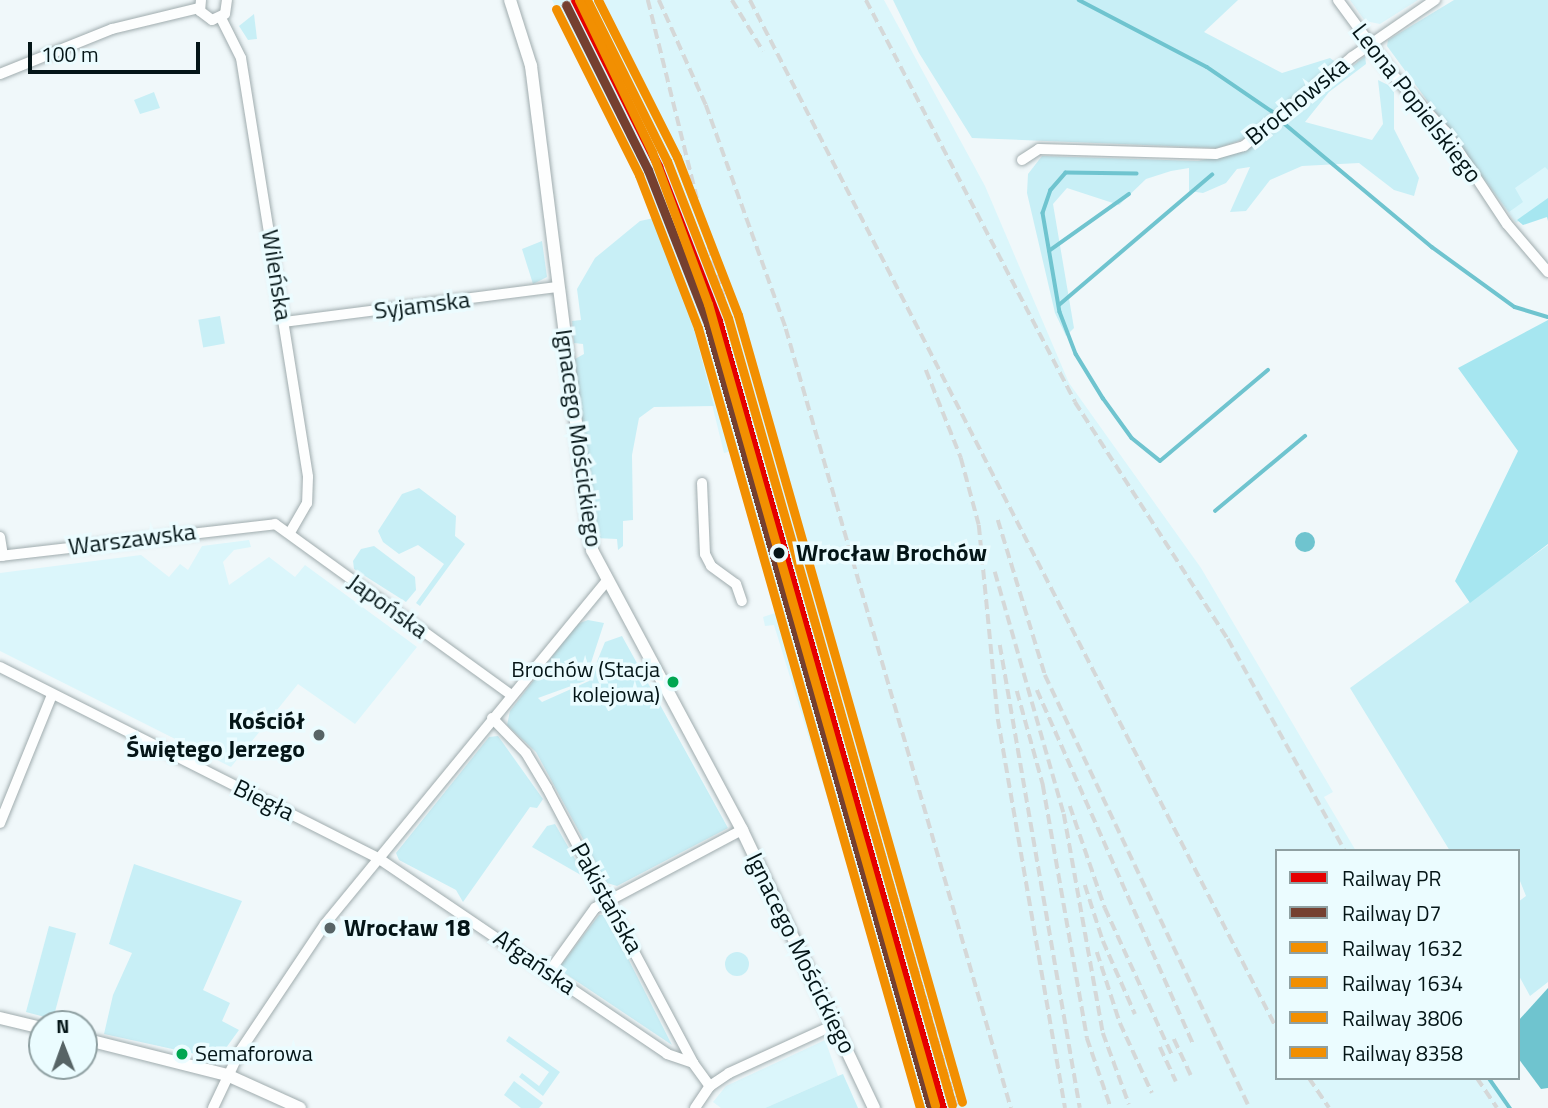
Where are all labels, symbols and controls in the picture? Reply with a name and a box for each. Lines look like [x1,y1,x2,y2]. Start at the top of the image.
street label: Leona Popielskiego [1346,18,1488,188]
scale bar [32,28,203,72]
text: 100 m [41,38,98,70]
street label: Brochowska [1240,51,1354,151]
street label: Wileńska [256,227,298,323]
street label: Syjamska [372,285,472,325]
street label: Ignacego Mościckiego [549,327,609,549]
street label: Warszawska [67,517,197,561]
place label: Wrocław Brochów [796,539,987,567]
marker: Wrocław Brochów [768,542,790,564]
street label: Japońska [342,567,434,645]
place label: Brochów (Stacja kolejowa) [511,656,660,708]
marker: Brochów (Stacja kolejowa) [666,675,680,689]
place label: Kościół Świętego Jerzego [126,707,305,763]
marker: Kościół Świętego Jerzego [311,727,327,743]
street label: Biegła [229,773,299,827]
street label: Pakistańska [565,838,649,958]
street label: Ignacego Mościckiego [740,848,862,1058]
legend [1275,849,1520,1080]
text: Railway PR [1342,862,1441,894]
text: Railway D7 [1342,897,1441,929]
place label: Wrocław 18 [344,914,470,942]
marker: Wrocław 18 [322,920,338,936]
street label: Afgańska [488,923,582,1001]
text: Railway 1632 [1342,932,1463,964]
text: Railway 1634 [1342,967,1463,999]
text: Railway 3806 [1342,1002,1463,1034]
north arrow [28,1010,98,1080]
text: N [56,1011,69,1040]
text: Railway 8358 [1342,1037,1463,1069]
place label: Semaforowa [195,1041,313,1067]
marker: Semaforowa [175,1047,189,1061]

